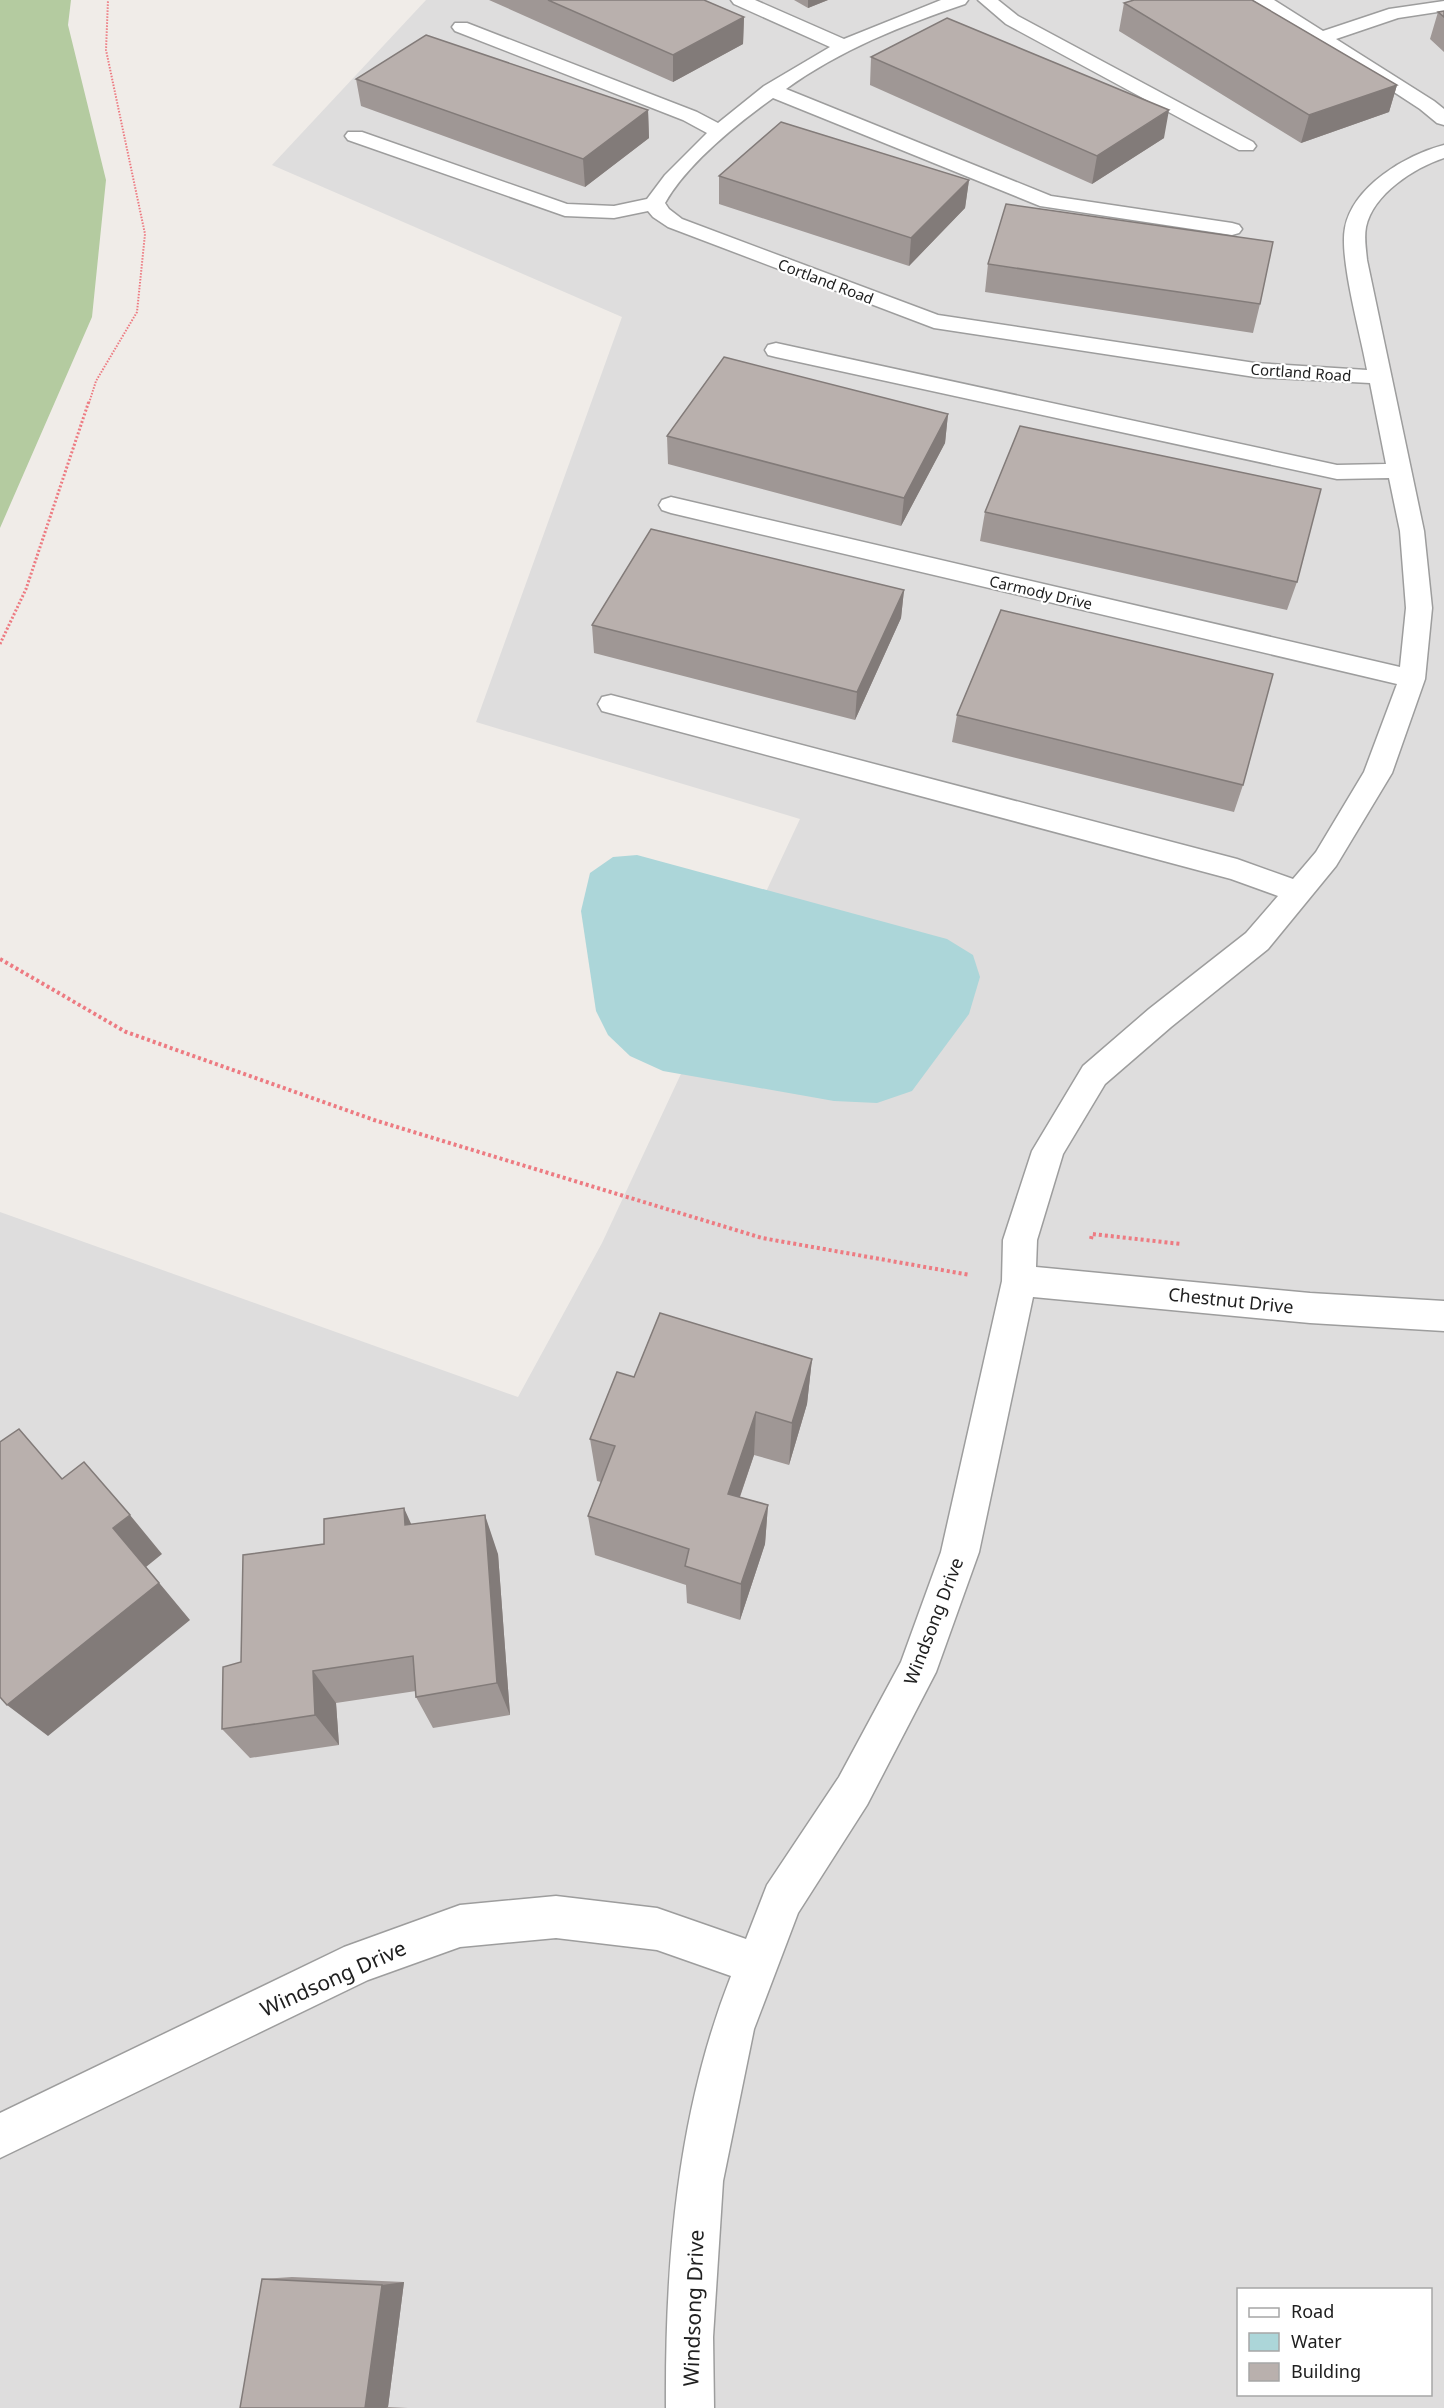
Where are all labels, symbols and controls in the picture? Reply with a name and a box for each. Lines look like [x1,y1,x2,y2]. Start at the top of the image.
street label: Cortland Road [775,254,877,308]
street label: Cortland Road [1250,359,1352,385]
street label: Carmody Drive [988,570,1094,614]
street label: Chestnut Drive [1167,1281,1295,1319]
street label: Windsong Drive [898,1554,968,1688]
street label: Windsong Drive [256,1933,410,2023]
street label: Windsong Drive [676,2229,710,2387]
legend [1237,2288,1432,2396]
text: Road [1291,2299,1334,2323]
text: Water [1291,2329,1342,2353]
text: Building [1291,2359,1361,2383]

